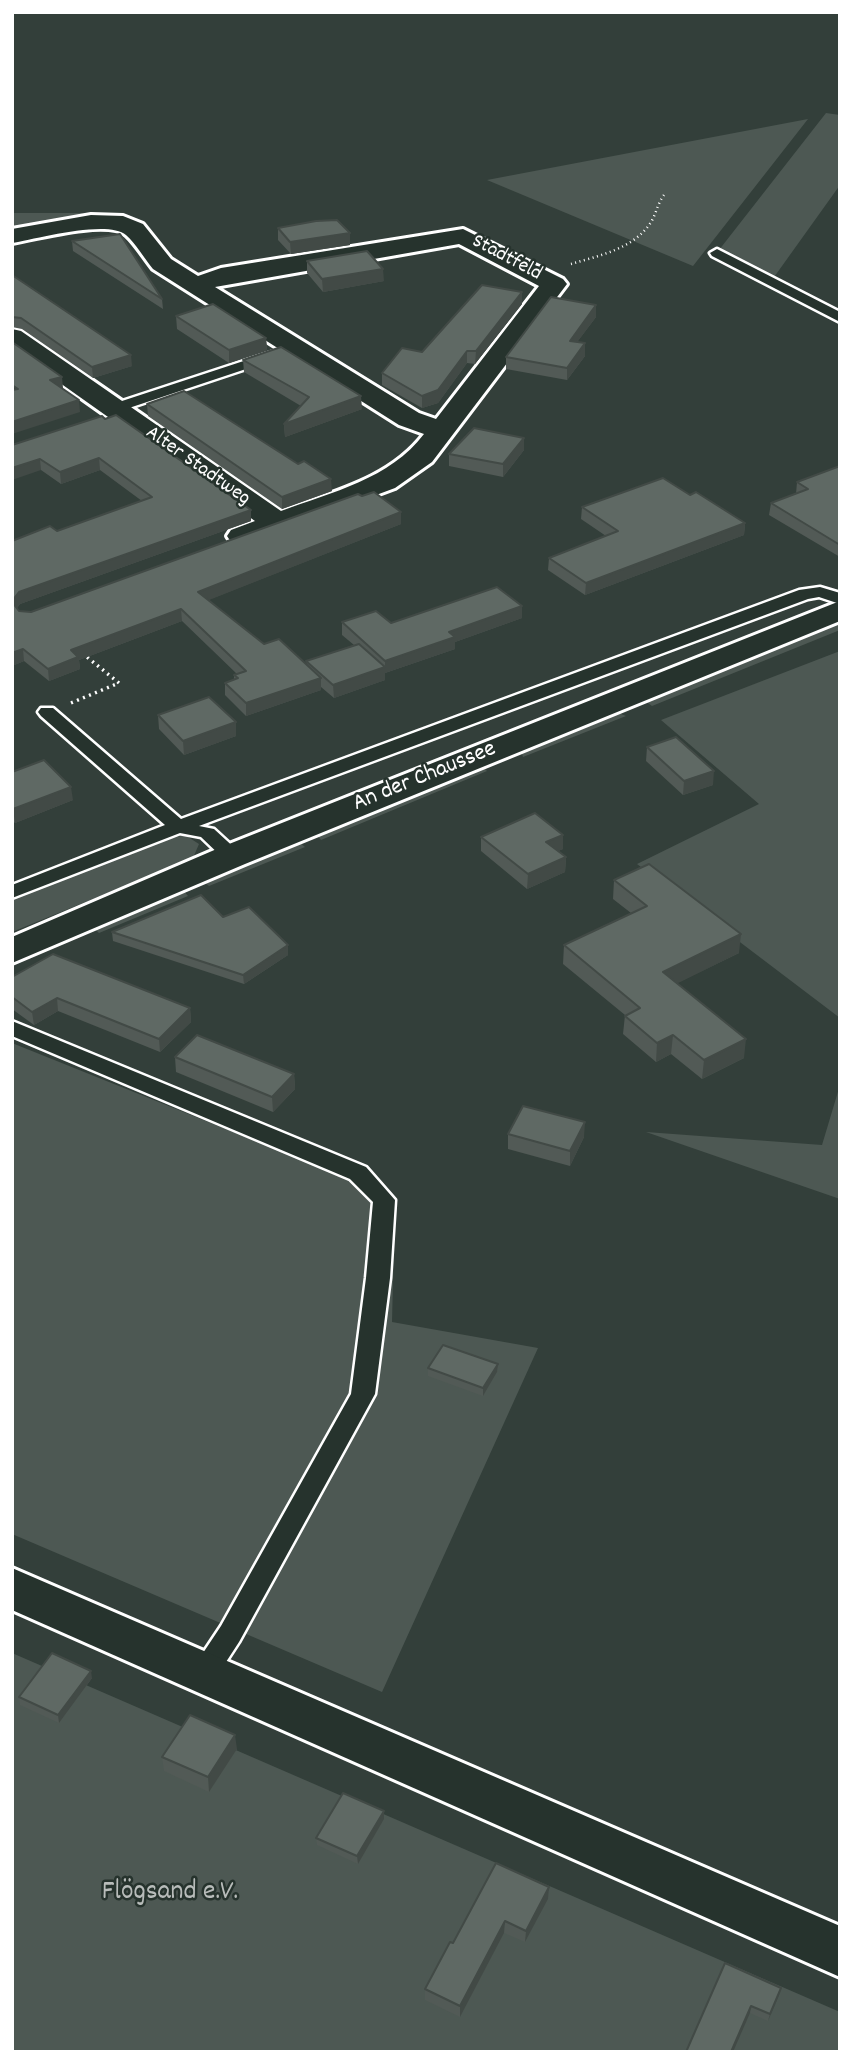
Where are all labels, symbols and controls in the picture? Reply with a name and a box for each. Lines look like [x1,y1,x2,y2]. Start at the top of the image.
street label: Stadtfeld [467,230,545,288]
street label: Alter Stadtweg [140,422,254,512]
street label: An der Chaussee [349,736,501,820]
park label: Flögsand e.V. [102,1877,238,1911]

